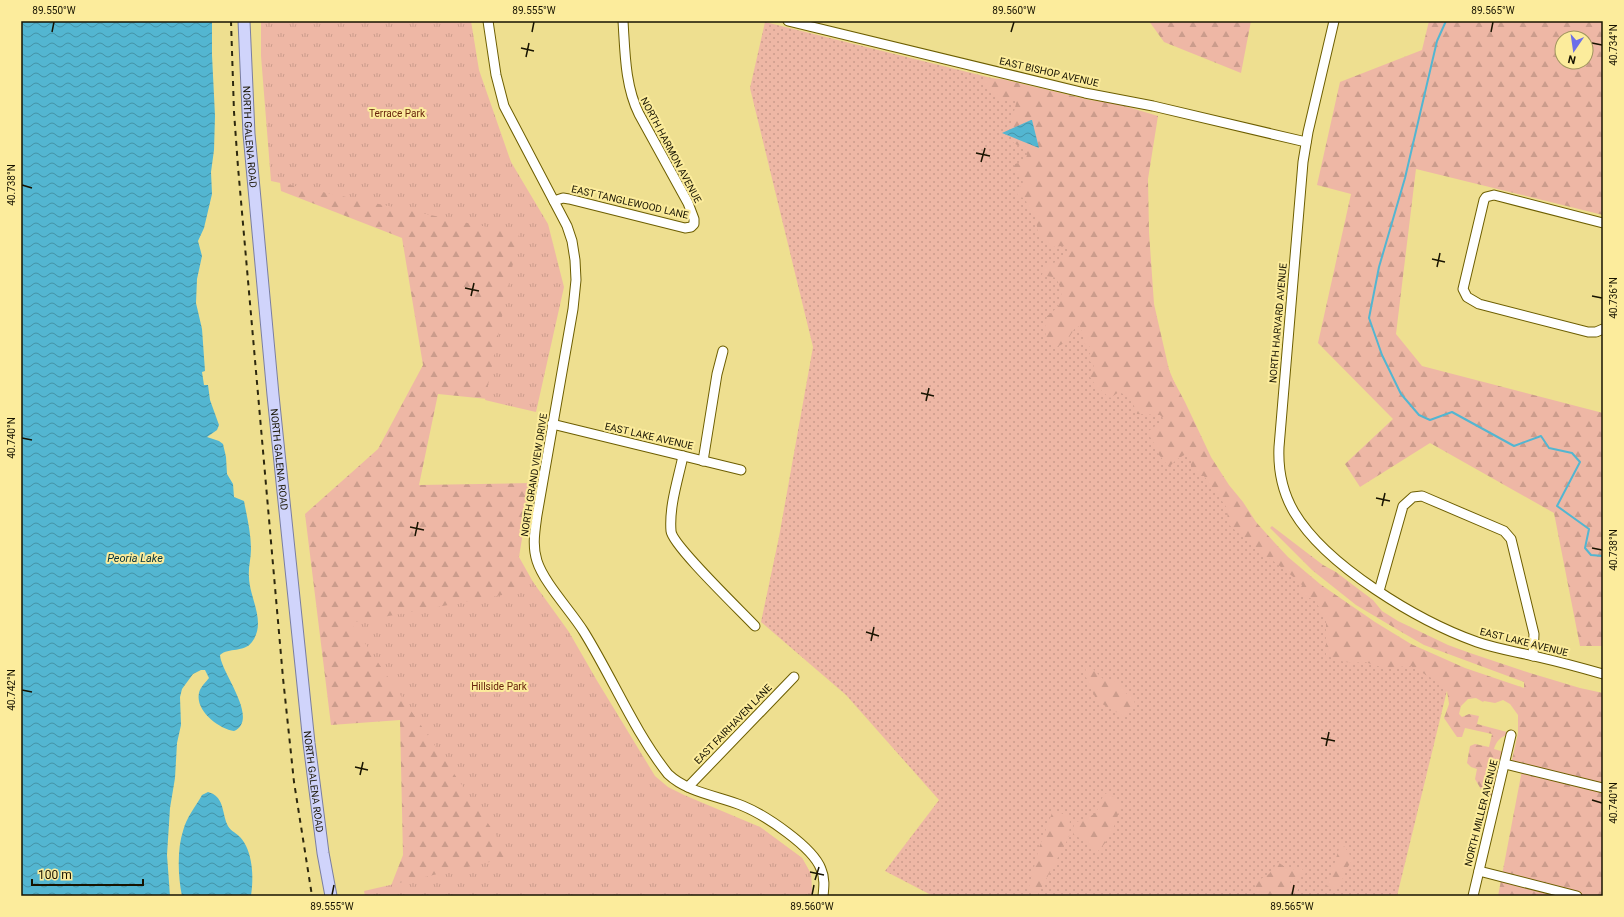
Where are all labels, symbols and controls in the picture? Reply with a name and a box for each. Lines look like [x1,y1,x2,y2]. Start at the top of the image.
text: 89.550°W [32,5,76,16]
text: 89.555°W [512,5,556,16]
text: 89.560°W [992,5,1036,16]
text: 89.565°W [1471,5,1515,16]
text: 40.734°N [1608,24,1619,66]
north arrow [1554,30,1594,70]
text: N [1566,52,1577,66]
street label: EAST BISHOP AVENUE [998,55,1100,89]
street label: NORTH GALENA ROAD [241,86,259,188]
street label: NORTH HARMON AVENUE [638,95,704,205]
park label: Terrace Park [369,108,426,119]
text: 40.738°N [6,164,17,206]
street label: EAST TANGLEWOOD LANE [570,183,690,221]
street label: NORTH HARVARD AVENUE [1267,262,1289,383]
text: 40.736°N [1608,277,1619,319]
street label: NORTH GALENA ROAD [269,408,290,511]
street label: NORTH GRAND VIEW DRIVE [519,412,549,537]
text: 40.740°N [6,417,17,459]
street label: EAST LAKE AVENUE [604,420,695,452]
text: 40.738°N [1608,529,1619,571]
water label: Peoria Lake [107,552,163,565]
street label: EAST LAKE AVENUE [1479,626,1569,658]
text: 40.742°N [6,669,17,711]
park label: Hillside Park [471,681,528,692]
street label: EAST FAIRHAVEN LANE [692,682,774,766]
street label: NORTH GALENA ROAD [302,730,326,833]
street label: NORTH MILLER AVENUE [1462,758,1500,867]
text: 40.740°N [1608,782,1619,824]
scale bar [32,861,143,887]
text: 100 m [38,868,72,882]
text: 89.555°W [310,901,354,912]
text: 89.560°W [790,901,834,912]
text: 89.565°W [1270,901,1314,912]

